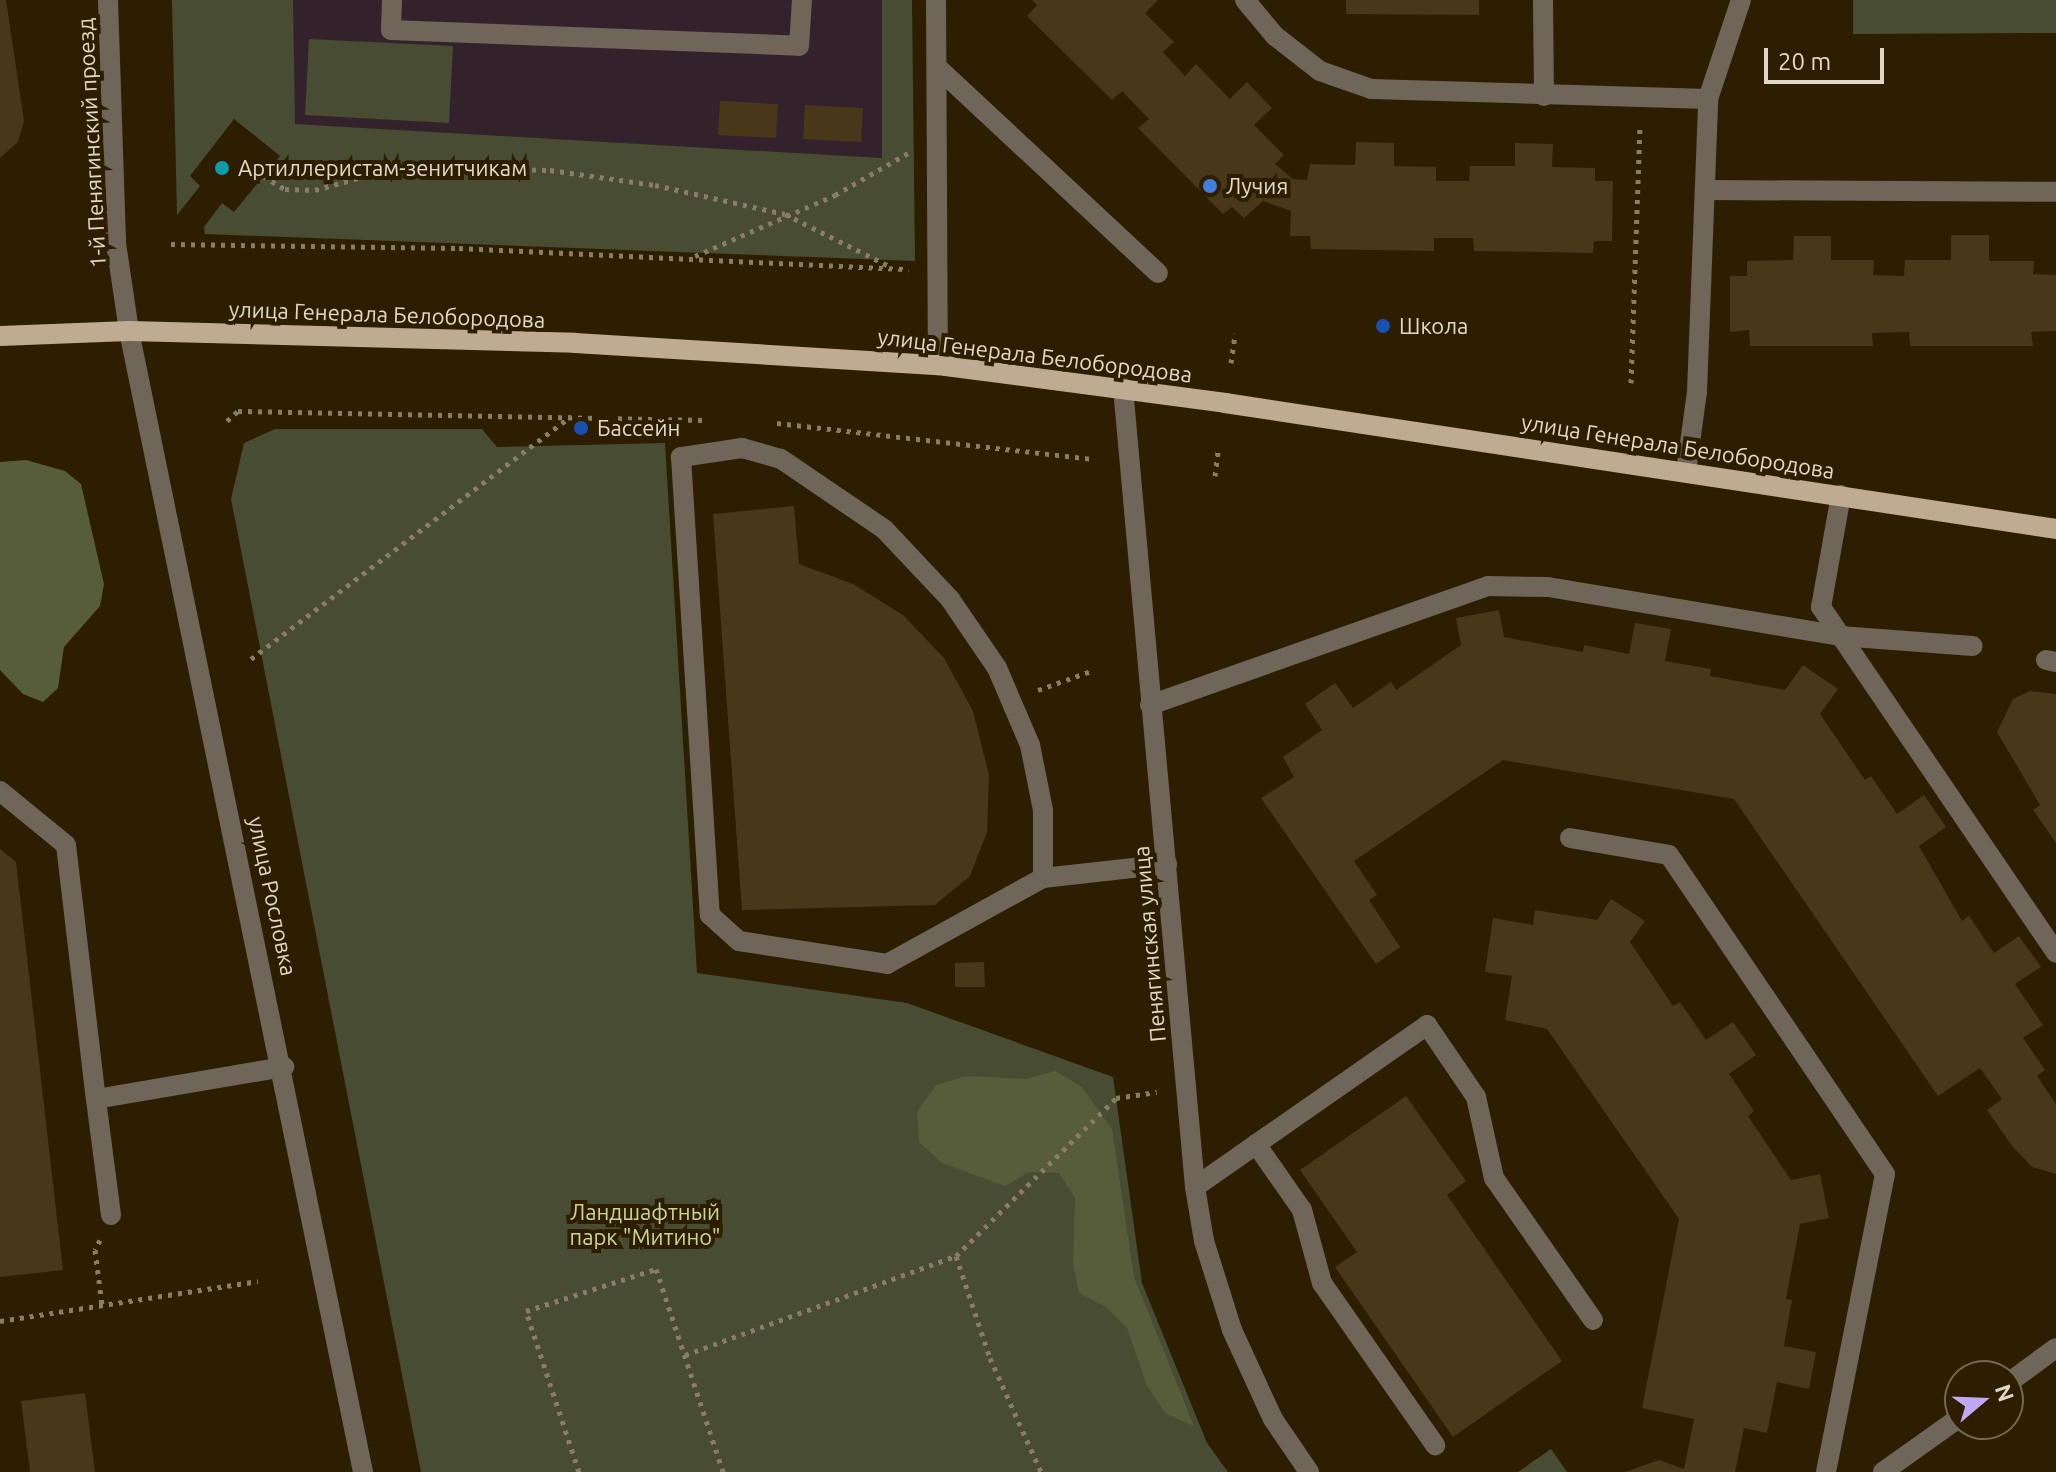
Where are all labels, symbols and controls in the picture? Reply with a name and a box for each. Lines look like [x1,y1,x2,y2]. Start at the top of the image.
street label: 1-й Пенягинский проезд [71,17,111,269]
scale bar [1768,32,1888,82]
text: 20 m [1778,48,1831,75]
place label: Артиллеристам-зенитчикам [238,155,527,181]
marker: Артиллеристам-зенитчикам [213,159,231,177]
place label: Лучия [1226,173,1288,199]
marker: Лучия [1201,177,1219,195]
street label: улица Генерала Белобородова [228,295,546,333]
place label: Школа [1399,313,1468,339]
marker: Школа [1374,317,1392,335]
street label: улица Генерала Белобородова [876,323,1194,387]
street label: улица Генерала Белобородова [1520,408,1836,484]
place label: Бассейн [597,415,680,441]
marker: Бассейн [572,419,590,437]
street label: улица Рословка [243,814,303,978]
street label: Пенягинская улица [1127,845,1171,1043]
park label: Ландшафтный парк "Митино" [570,1198,720,1250]
north arrow [1944,1360,2024,1440]
text: N [1991,1381,2020,1405]

